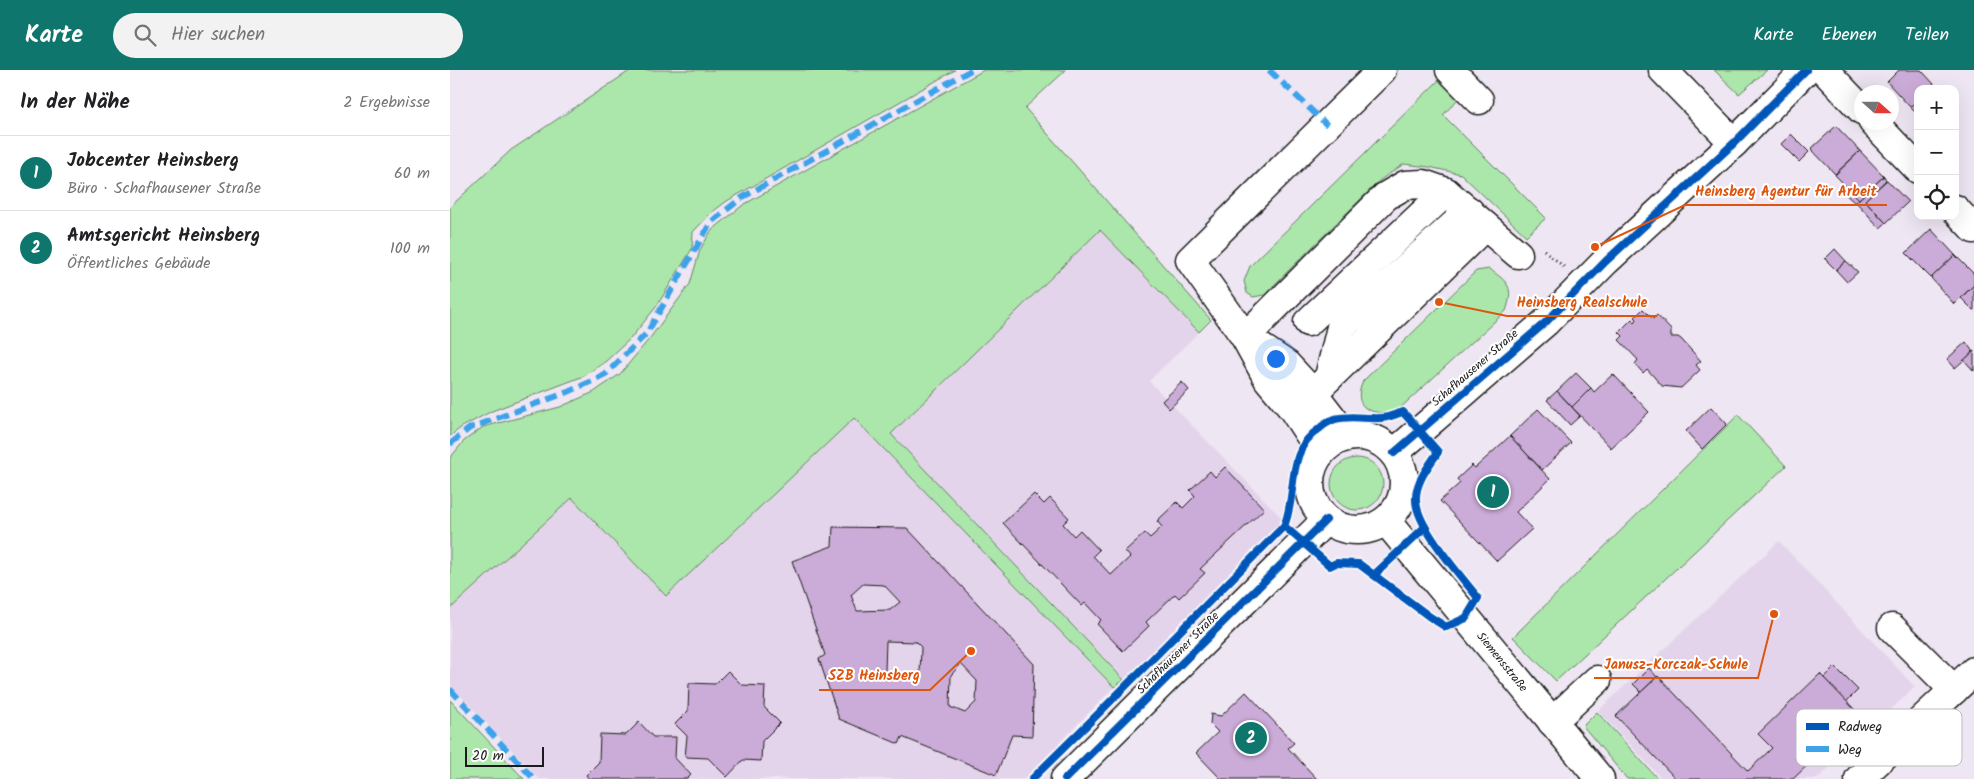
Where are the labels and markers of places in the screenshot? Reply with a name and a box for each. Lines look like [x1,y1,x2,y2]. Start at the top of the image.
callout: Heinsberg Agentur für Arbeit [1685,176,1887,205]
callout: Heinsberg Realschule [1507,287,1657,316]
pin: 1 [1477,473,1509,511]
callout: Janusz-Korczak-Schule [1594,649,1758,678]
callout: SZB Heinsberg [819,661,930,690]
pin: 2 [1235,719,1267,757]

